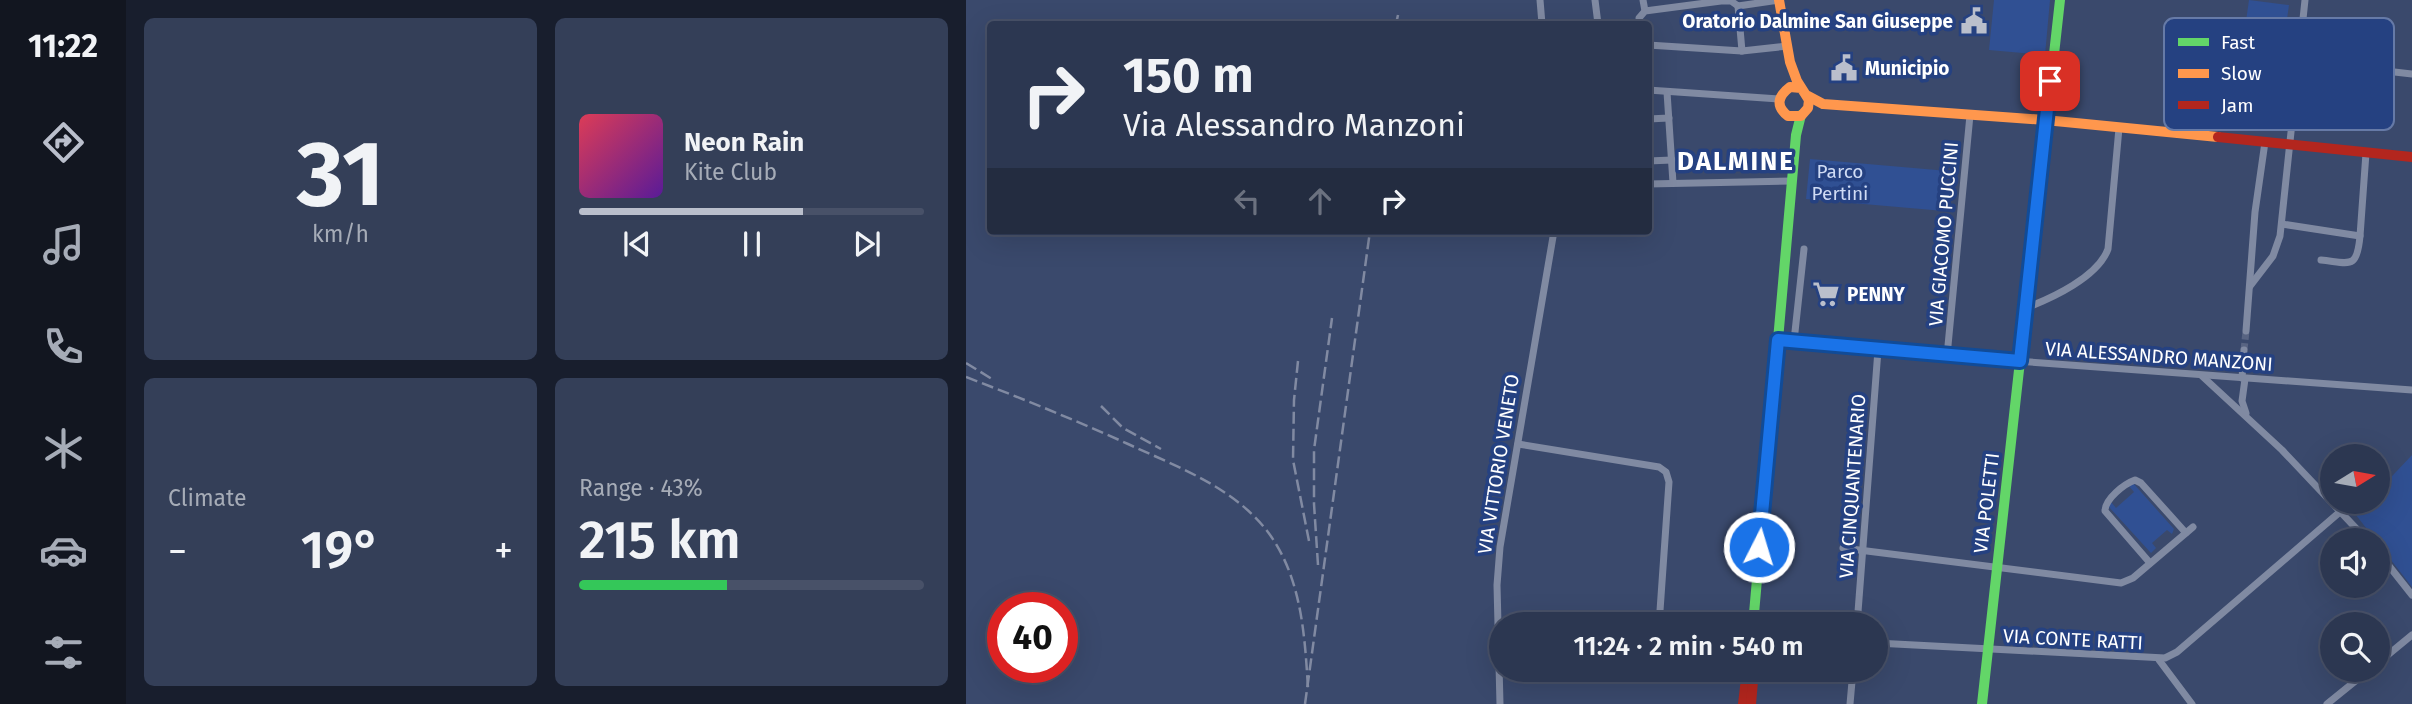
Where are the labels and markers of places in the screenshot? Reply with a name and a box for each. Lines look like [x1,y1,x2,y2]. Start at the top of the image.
public building icon: Oratorio Dalmine San Giuseppe [1959,6,1989,36]
place label: Oratorio Dalmine San Giuseppe [1682,10,1953,33]
pin [2020,51,2080,111]
public building icon: Municipio [1829,53,1859,83]
place label: Municipio [1865,57,1949,80]
supermarket icon: PENNY [1811,279,1841,309]
place label: PENNY [1847,283,1906,306]

